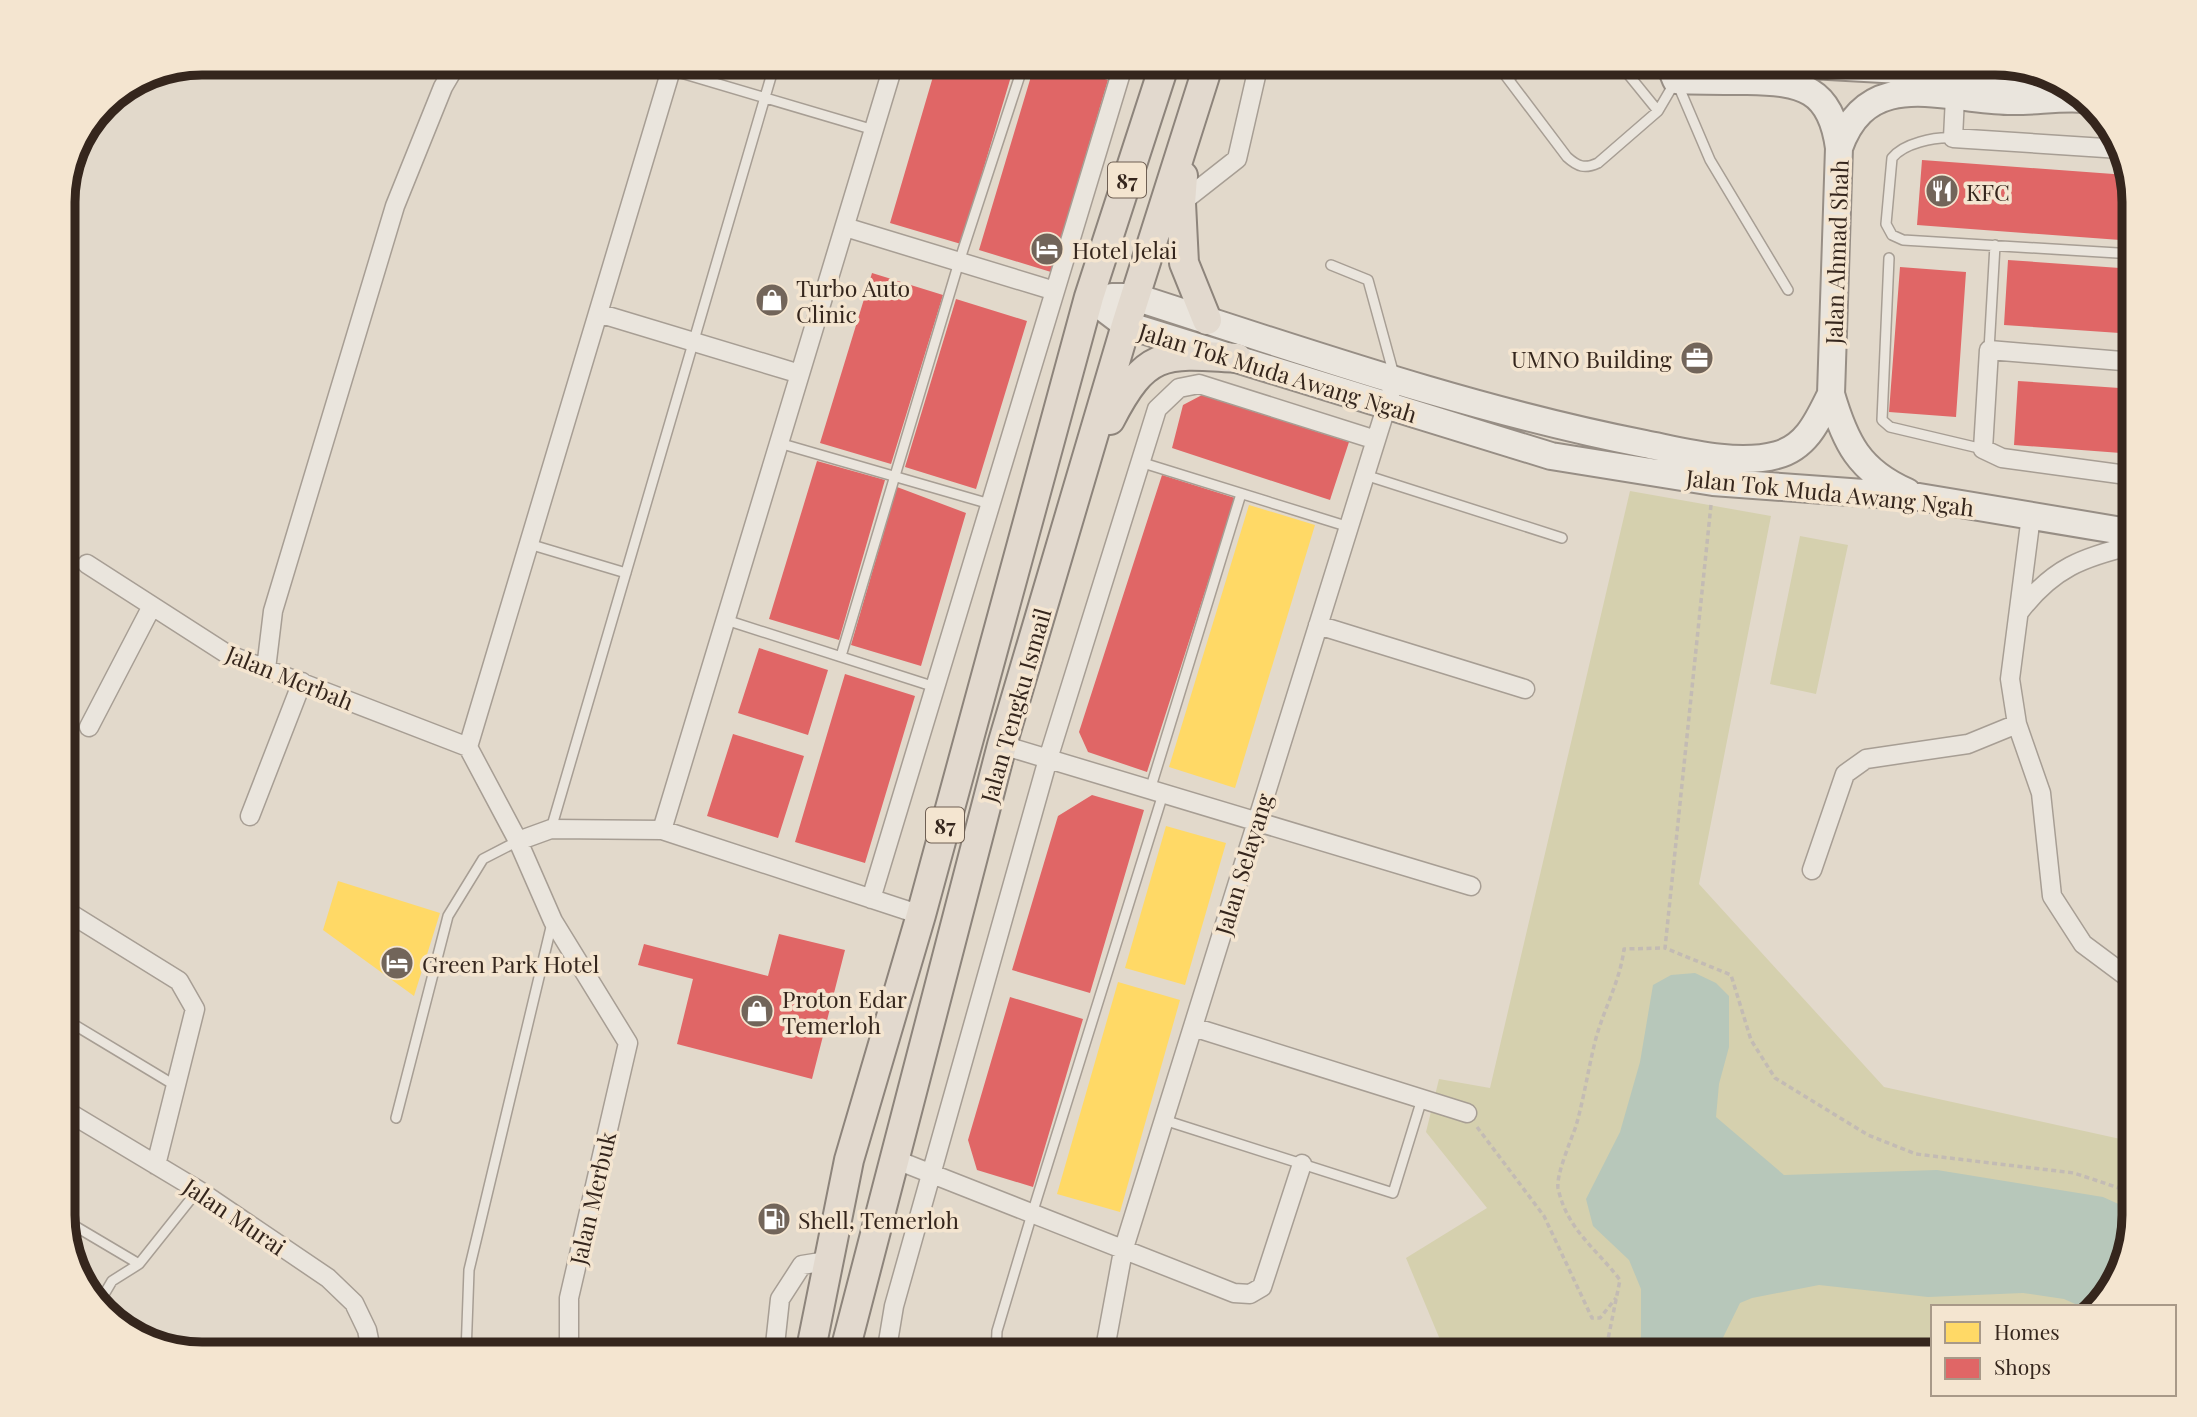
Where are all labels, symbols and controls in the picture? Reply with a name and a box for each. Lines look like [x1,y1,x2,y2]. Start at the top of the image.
street label: Jalan Ahmad Shah [1817,159,1855,346]
road number: 87 [1108,162,1146,198]
restaurant icon: KFC [1923,172,1961,210]
place label: KFC [1966,176,2010,207]
hotel icon: Hotel Jelai [1028,230,1066,268]
place label: Hotel Jelai [1072,234,1177,265]
place label: Turbo Auto Clinic [796,272,910,329]
shop icon: Turbo Auto Clinic [753,281,791,319]
street label: Jalan Tok Muda Awang Ngah [1134,315,1421,429]
office icon: UMNO Building [1678,339,1716,377]
place label: UMNO Building [1511,343,1672,374]
street label: Jalan Tok Muda Awang Ngah [1684,461,1976,523]
street label: Jalan Tengku Ismail [972,604,1058,807]
street label: Jalan Merbah [221,637,359,717]
street label: Jalan Selayang [1206,789,1279,940]
road number: 87 [926,808,964,842]
hotel icon: Green Park Hotel [378,944,416,982]
place label: Green Park Hotel [422,948,600,979]
place label: Proton Edar Temerloh [782,983,907,1040]
shop icon: Proton Edar Temerloh [738,992,776,1030]
street label: Jalan Merbuk [561,1128,622,1269]
street label: Jalan Murai [177,1170,293,1262]
fuel station icon: Shell, Temerloh [755,1200,793,1238]
place label: Shell, Temerloh [798,1204,959,1235]
legend [1931,1305,2176,1396]
text: Homes [1994,1317,2060,1345]
text: Shops [1994,1352,2051,1380]

